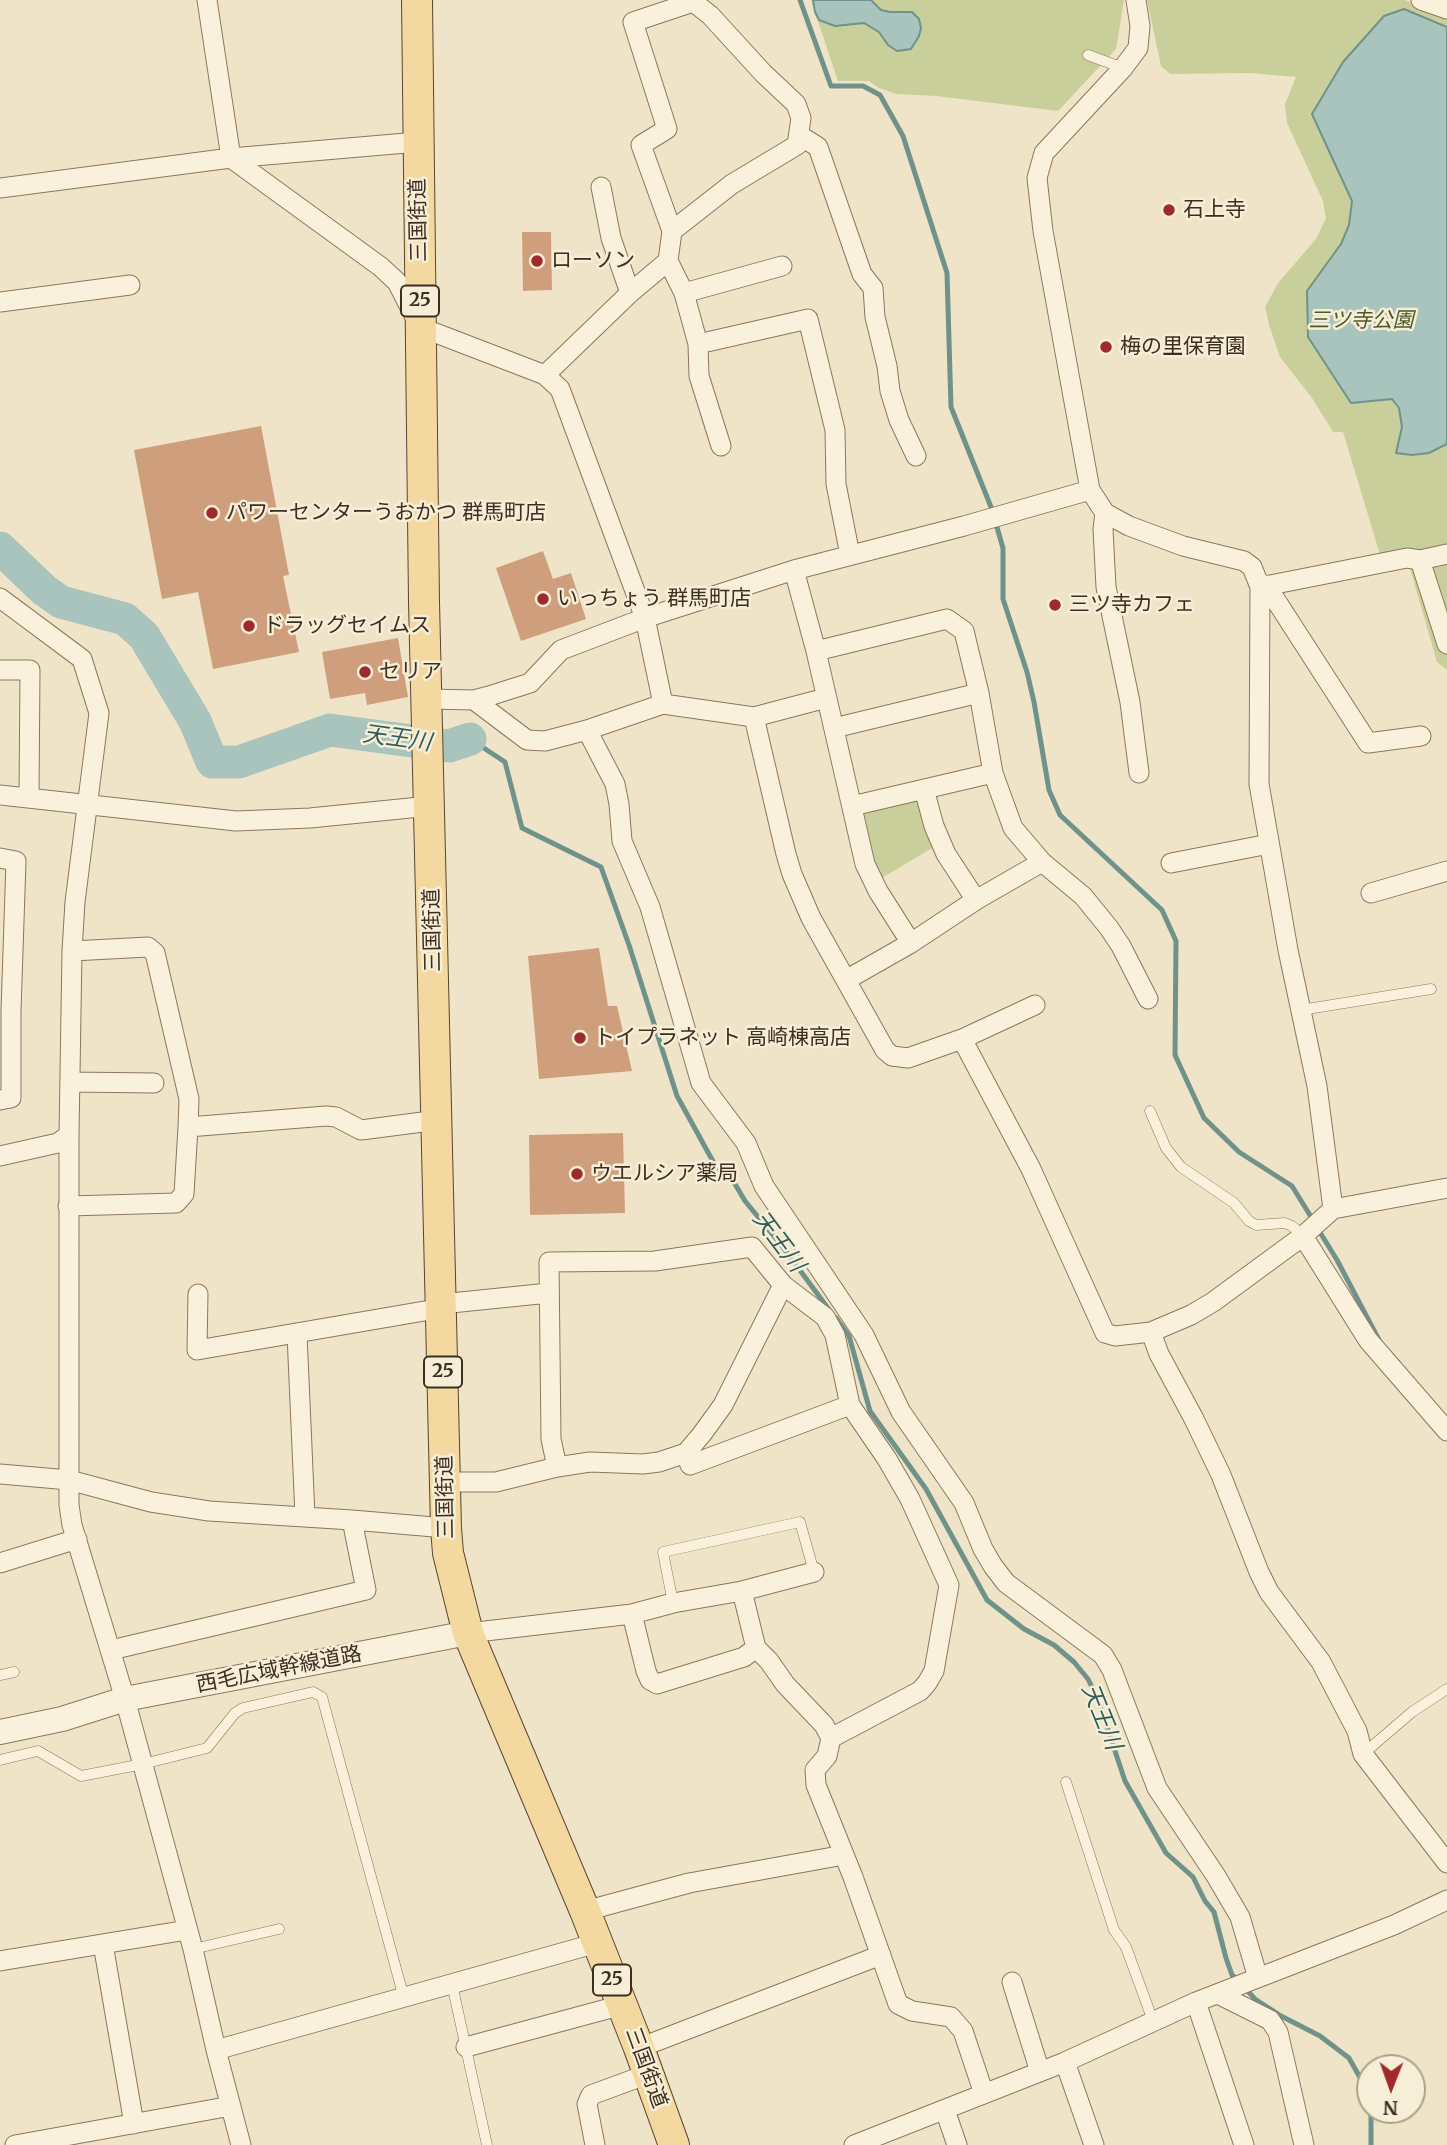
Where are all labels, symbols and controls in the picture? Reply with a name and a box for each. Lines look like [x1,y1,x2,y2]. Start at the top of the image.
street label: 三国街道 [406,178,432,262]
place label: 石上寺 [1183,197,1246,223]
marker: 石上寺 [1161,202,1177,218]
place label: ローソン [551,248,635,274]
marker: ローソン [529,253,545,269]
road number: 25 [401,286,439,316]
park label: 三ツ寺公園 [1309,308,1413,334]
place label: 梅の里保育園 [1120,334,1246,360]
marker: 梅の里保育園 [1098,339,1114,355]
place label: パワーセンターうおかつ 群馬町店 [226,500,546,526]
marker: パワーセンターうおかつ 群馬町店 [204,505,220,521]
place label: いっちょう 群馬町店 [557,586,751,612]
marker: いっちょう 群馬町店 [535,591,551,607]
place label: 三ツ寺カフェ [1069,592,1195,618]
marker: 三ツ寺カフェ [1047,597,1063,613]
place label: ドラッグセイムス [263,613,431,639]
marker: ドラッグセイムス [241,618,257,634]
place label: セリア [379,659,442,685]
marker: セリア [357,664,373,680]
water label: 天王川 [361,721,433,757]
street label: 三国街道 [420,888,446,972]
place label: トイプラネット 高崎棟高店 [594,1025,851,1051]
marker: トイプラネット 高崎棟高店 [572,1030,588,1046]
place label: ウエルシア薬局 [591,1161,738,1187]
marker: ウエルシア薬局 [569,1166,585,1182]
water label: 天王川 [746,1206,810,1278]
road number: 25 [424,1356,462,1388]
street label: 三国街道 [433,1455,459,1539]
street label: 西毛広域幹線道路 [194,1642,364,1698]
water label: 天王川 [1075,1680,1127,1754]
road number: 25 [593,1964,631,1996]
street label: 三国街道 [620,2024,672,2112]
north arrow [1356,2054,1426,2124]
text: N [1383,2096,1398,2120]

